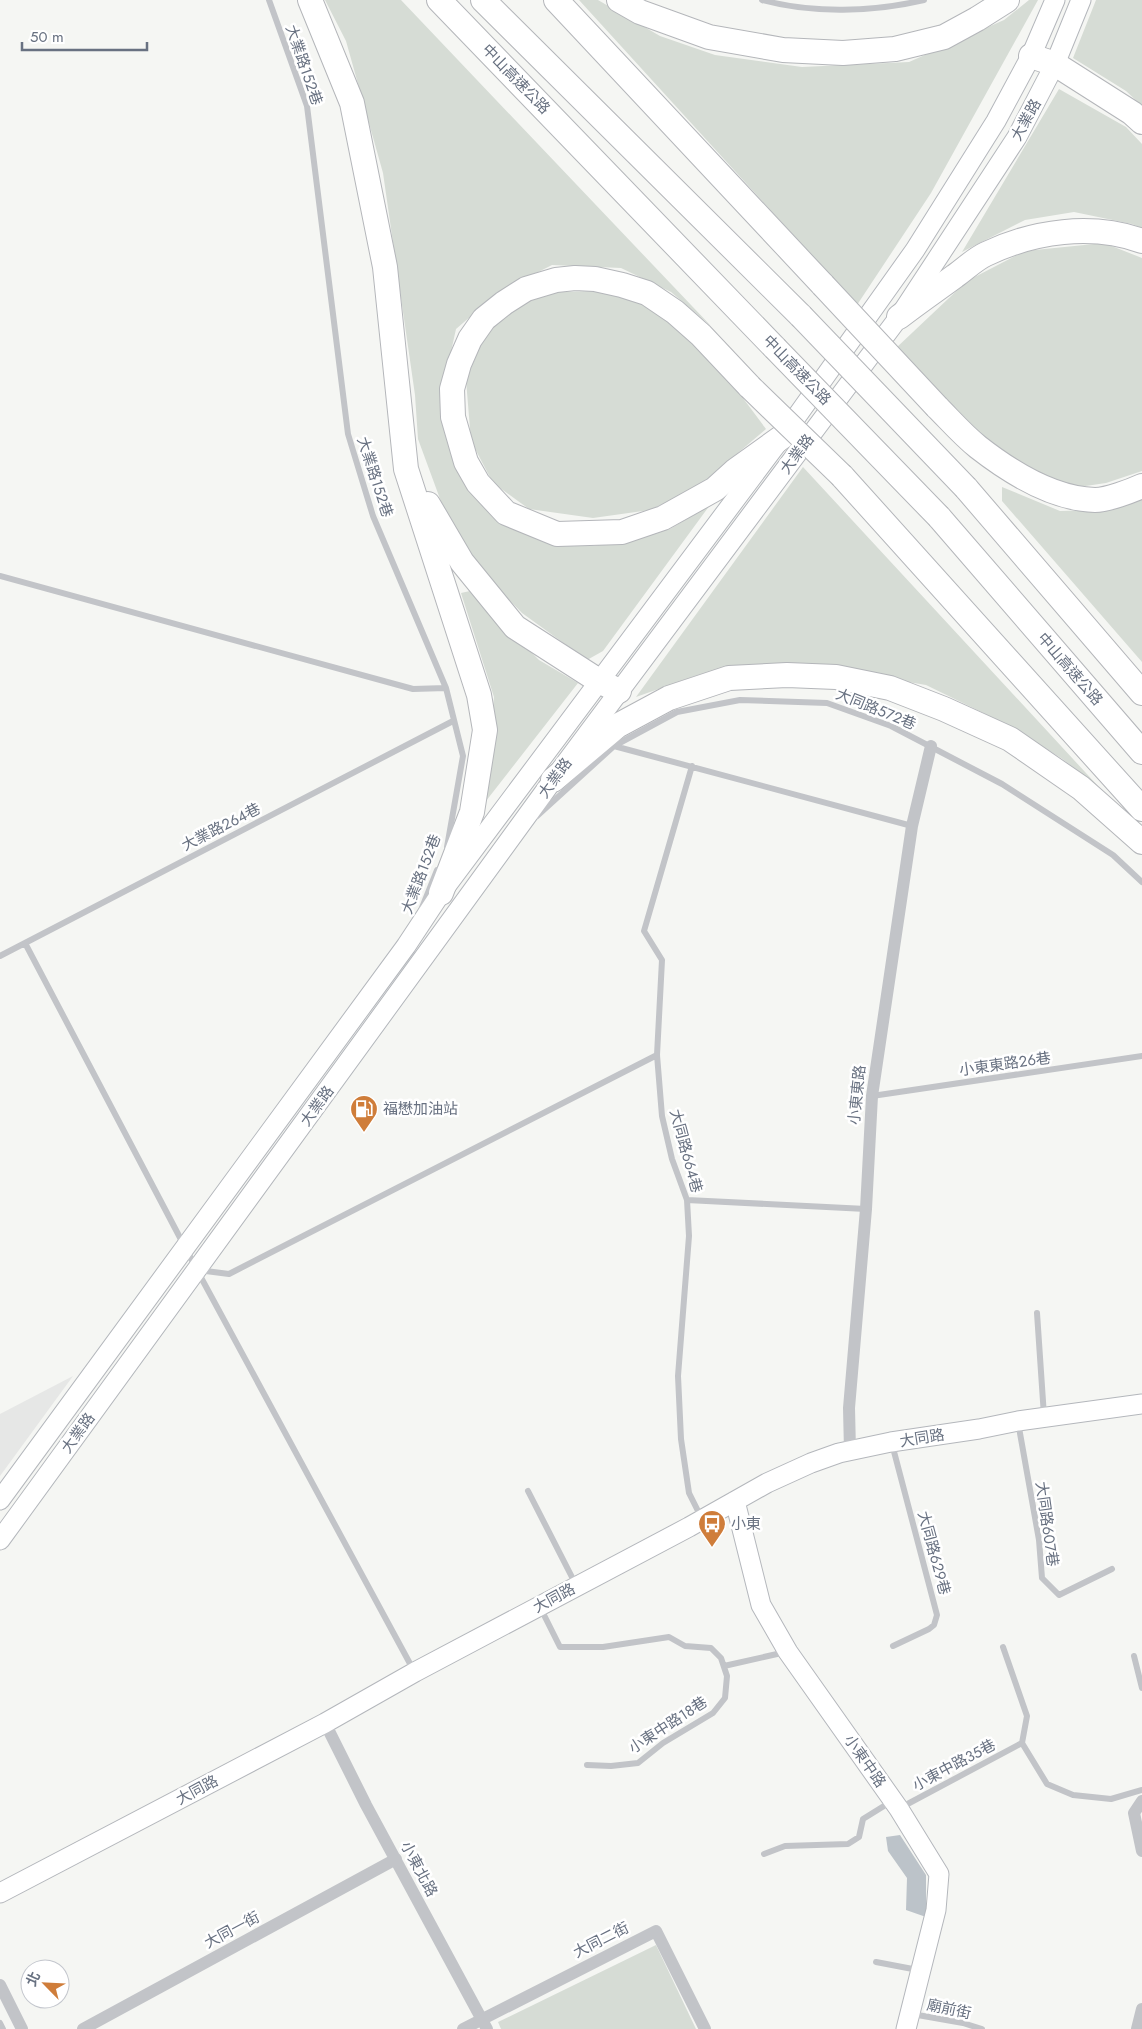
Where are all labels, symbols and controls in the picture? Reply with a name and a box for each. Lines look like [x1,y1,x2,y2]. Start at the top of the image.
scale bar [22,20,148,52]
street label: 大業路152巷 [280,22,328,108]
text: 50 m [30,26,64,48]
street label: 中山高速公路 [477,39,555,119]
street label: 大業路 [1005,95,1047,145]
street label: 中山高速公路 [758,330,836,410]
street label: 大業路 [775,429,819,479]
street label: 大業路152巷 [352,434,398,520]
street label: 中山高速公路 [1032,628,1108,710]
street label: 大同路572巷 [833,683,919,735]
street label: 大業路 [533,753,577,803]
street label: 大業路264巷 [178,798,264,856]
street label: 大業路152巷 [396,831,446,917]
street label: 小東東路26巷 [958,1047,1052,1081]
street label: 小東東路 [843,1064,871,1126]
street label: 大業路 [295,1081,339,1131]
fuel station icon: 福懋加油站 [349,1094,379,1133]
place label: 福懋加油站 [383,1098,458,1120]
street label: 大同路664巷 [664,1107,708,1195]
street label: 大業路 [56,1408,100,1458]
street label: 大同路 [898,1424,946,1452]
street label: 大同路607巷 [1030,1480,1064,1568]
bus stop icon: 小東 [697,1509,727,1548]
street label: 大同路629巷 [912,1509,956,1597]
place label: 小東 [731,1513,761,1535]
street label: 大同路 [529,1578,579,1618]
street label: 小東中路18巷 [624,1691,712,1759]
street label: 小東中路 [839,1730,891,1792]
street label: 小東中路35巷 [908,1734,1000,1796]
street label: 大同路 [172,1770,222,1810]
street label: 小東北路 [395,1837,443,1901]
street label: 大同一街 [200,1906,264,1954]
street label: 大同二街 [569,1917,633,1963]
north arrow [20,1959,70,2009]
text: 北 [21,1968,45,1989]
street label: 廟前街 [925,1994,973,2024]

